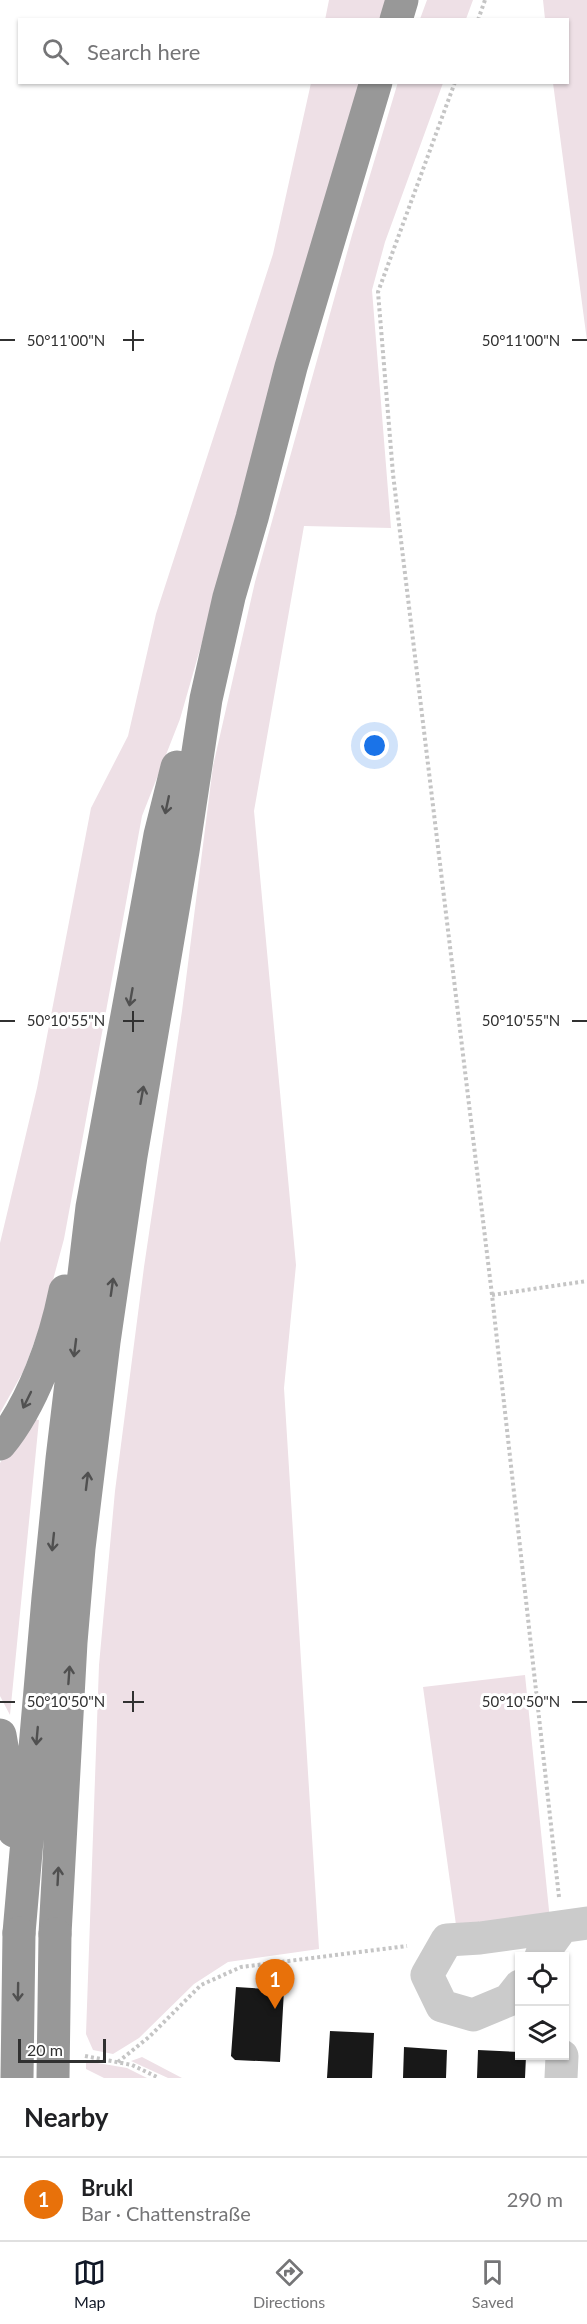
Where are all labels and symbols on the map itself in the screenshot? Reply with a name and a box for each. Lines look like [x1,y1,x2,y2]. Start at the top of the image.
text: 50°11'00"N [27,331,105,349]
text: 50°11'00"N [482,331,560,349]
your location [360,731,389,760]
one-way arrow [161,795,172,814]
one-way arrow [125,986,136,1006]
text: 50°10'55"N [27,1011,105,1029]
text: 50°10'55"N [482,1011,560,1029]
one-way arrow [137,1085,148,1105]
one-way arrow [106,1278,117,1298]
one-way arrow [70,1338,81,1358]
one-way arrow [20,1391,32,1409]
one-way arrow [82,1471,93,1491]
one-way arrow [47,1531,58,1551]
one-way arrow [64,1665,75,1685]
text: 50°10'50"N [27,1692,105,1710]
text: 50°10'50"N [482,1692,560,1710]
one-way arrow [31,1726,42,1746]
one-way arrow [52,1866,63,1886]
pin: 1 [256,1960,294,2009]
one-way arrow [12,1981,24,2001]
scale bar [18,2036,106,2064]

